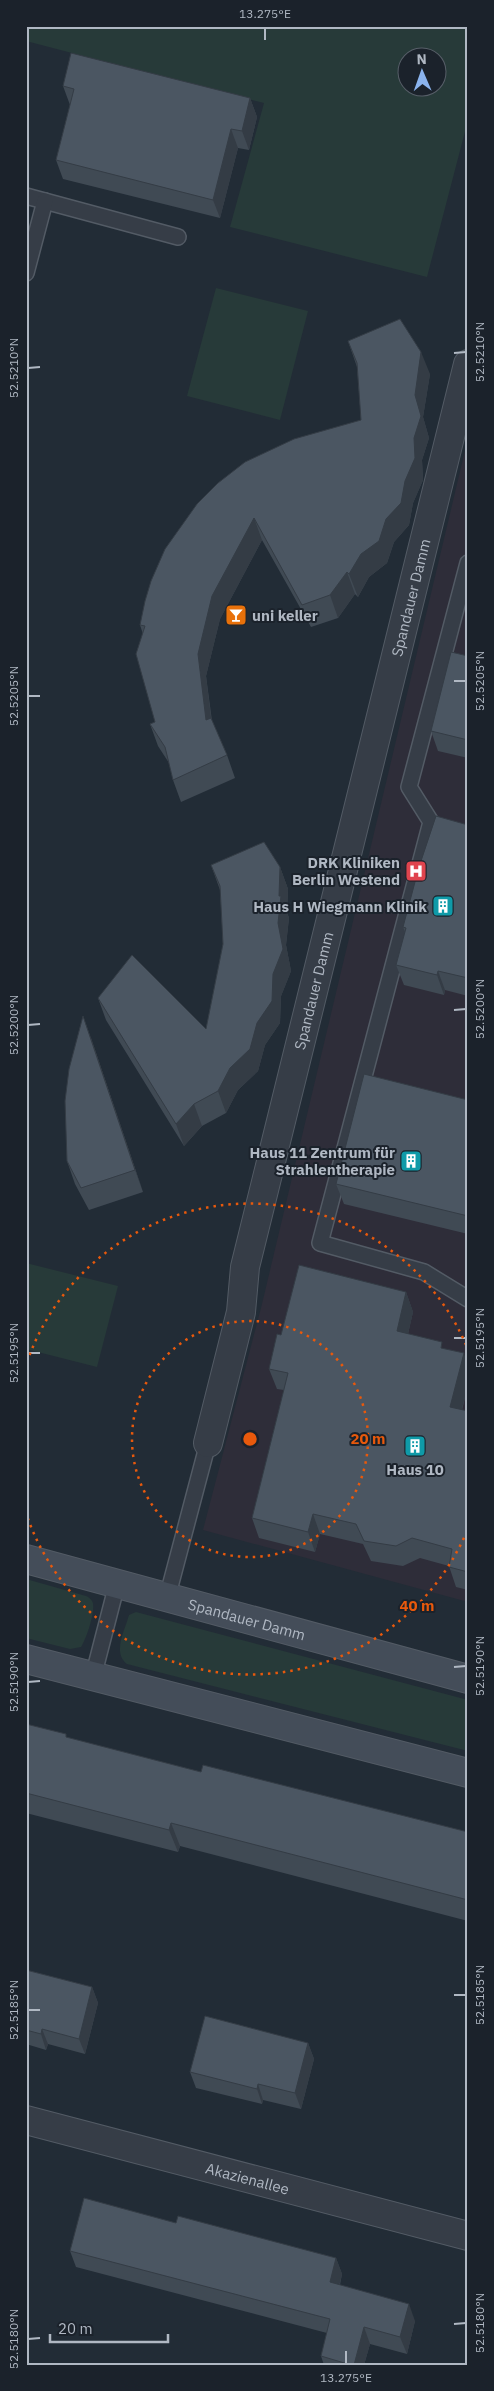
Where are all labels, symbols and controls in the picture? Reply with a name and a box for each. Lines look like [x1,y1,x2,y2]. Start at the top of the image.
text: 13.275°E [239,6,291,21]
north arrow [396,48,446,98]
text: N [416,50,427,68]
text: 52.5210°N [472,322,487,382]
text: 52.5210°N [6,338,21,398]
street label: Spandauer Damm [387,536,434,658]
bar icon: uni keller [224,603,248,627]
place label: uni keller [252,606,318,625]
text: 52.5205°N [472,651,487,711]
text: 52.5205°N [6,666,21,726]
place label: DRK Kliniken Berlin Westend [292,853,400,889]
hospital icon: DRK Kliniken Berlin Westend [404,859,428,883]
building icon: Haus H Wiegmann Klinik [431,894,455,918]
place label: Haus H Wiegmann Klinik [253,897,427,916]
street label: Spandauer Damm [290,930,337,1052]
text: 52.5200°N [472,979,487,1039]
text: 52.5200°N [6,995,21,1055]
place label: Haus 11 Zentrum für Strahlentherapie [250,1143,395,1179]
building icon: Haus 11 Zentrum für Strahlentherapie [399,1149,423,1173]
text: 52.5195°N [472,1308,487,1368]
text: 52.5195°N [6,1323,21,1383]
text: 20 m [351,1429,385,1448]
centre of rings [241,1430,259,1448]
building icon: Haus 10 [403,1434,427,1458]
place label: Haus 10 [386,1460,444,1479]
street label: Spandauer Damm [186,1594,308,1644]
text: 40 m [400,1596,434,1615]
text: 52.5190°N [472,1636,487,1696]
text: 52.5190°N [6,1652,21,1712]
text: 52.5185°N [472,1965,487,2025]
text: 52.5185°N [6,1980,21,2040]
street label: Akazienallee [204,2158,291,2198]
text: 52.5180°N [472,2293,487,2353]
text: 52.5180°N [6,2309,21,2369]
scale bar [50,2311,168,2343]
text: 20 m [58,2319,93,2338]
text: 13.275°E [320,2370,372,2385]

